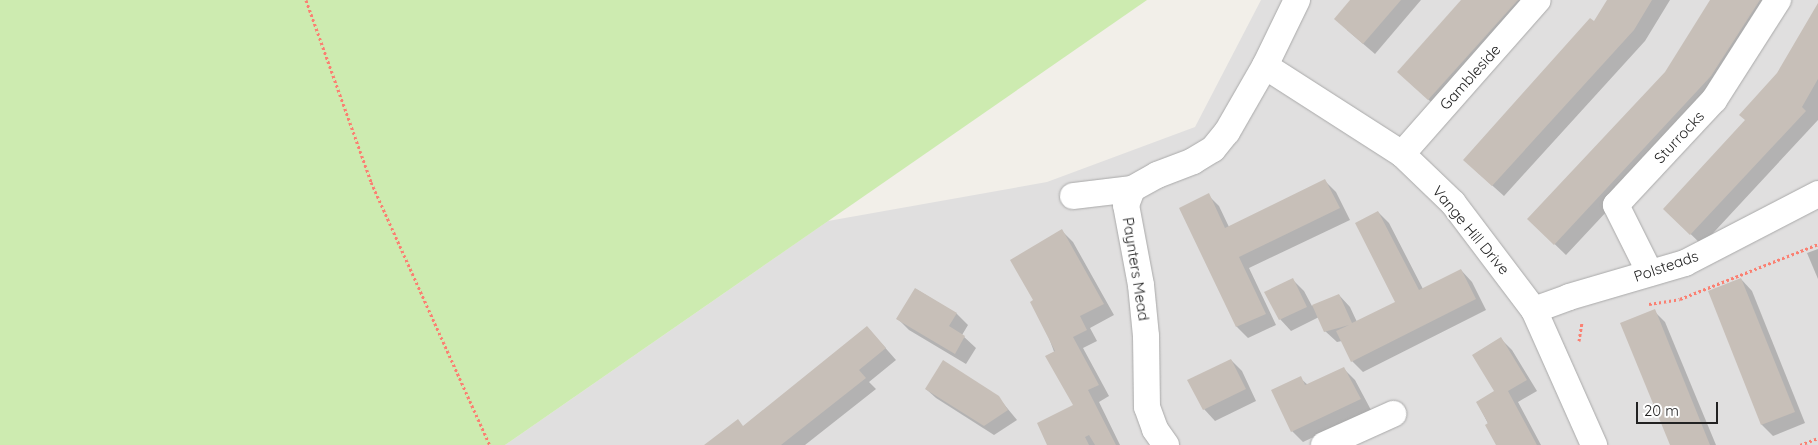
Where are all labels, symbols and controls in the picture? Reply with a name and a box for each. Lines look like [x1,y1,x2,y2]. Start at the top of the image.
street label: Gambleside [1436,40,1504,114]
street label: Sturrocks [1650,107,1708,167]
street label: Vange Hill Drive [1429,182,1513,278]
street label: Paynters Mead [1119,216,1153,322]
street label: Polsteads [1631,247,1701,285]
scale bar [1638,392,1720,424]
text: 20 m [1644,401,1679,420]

